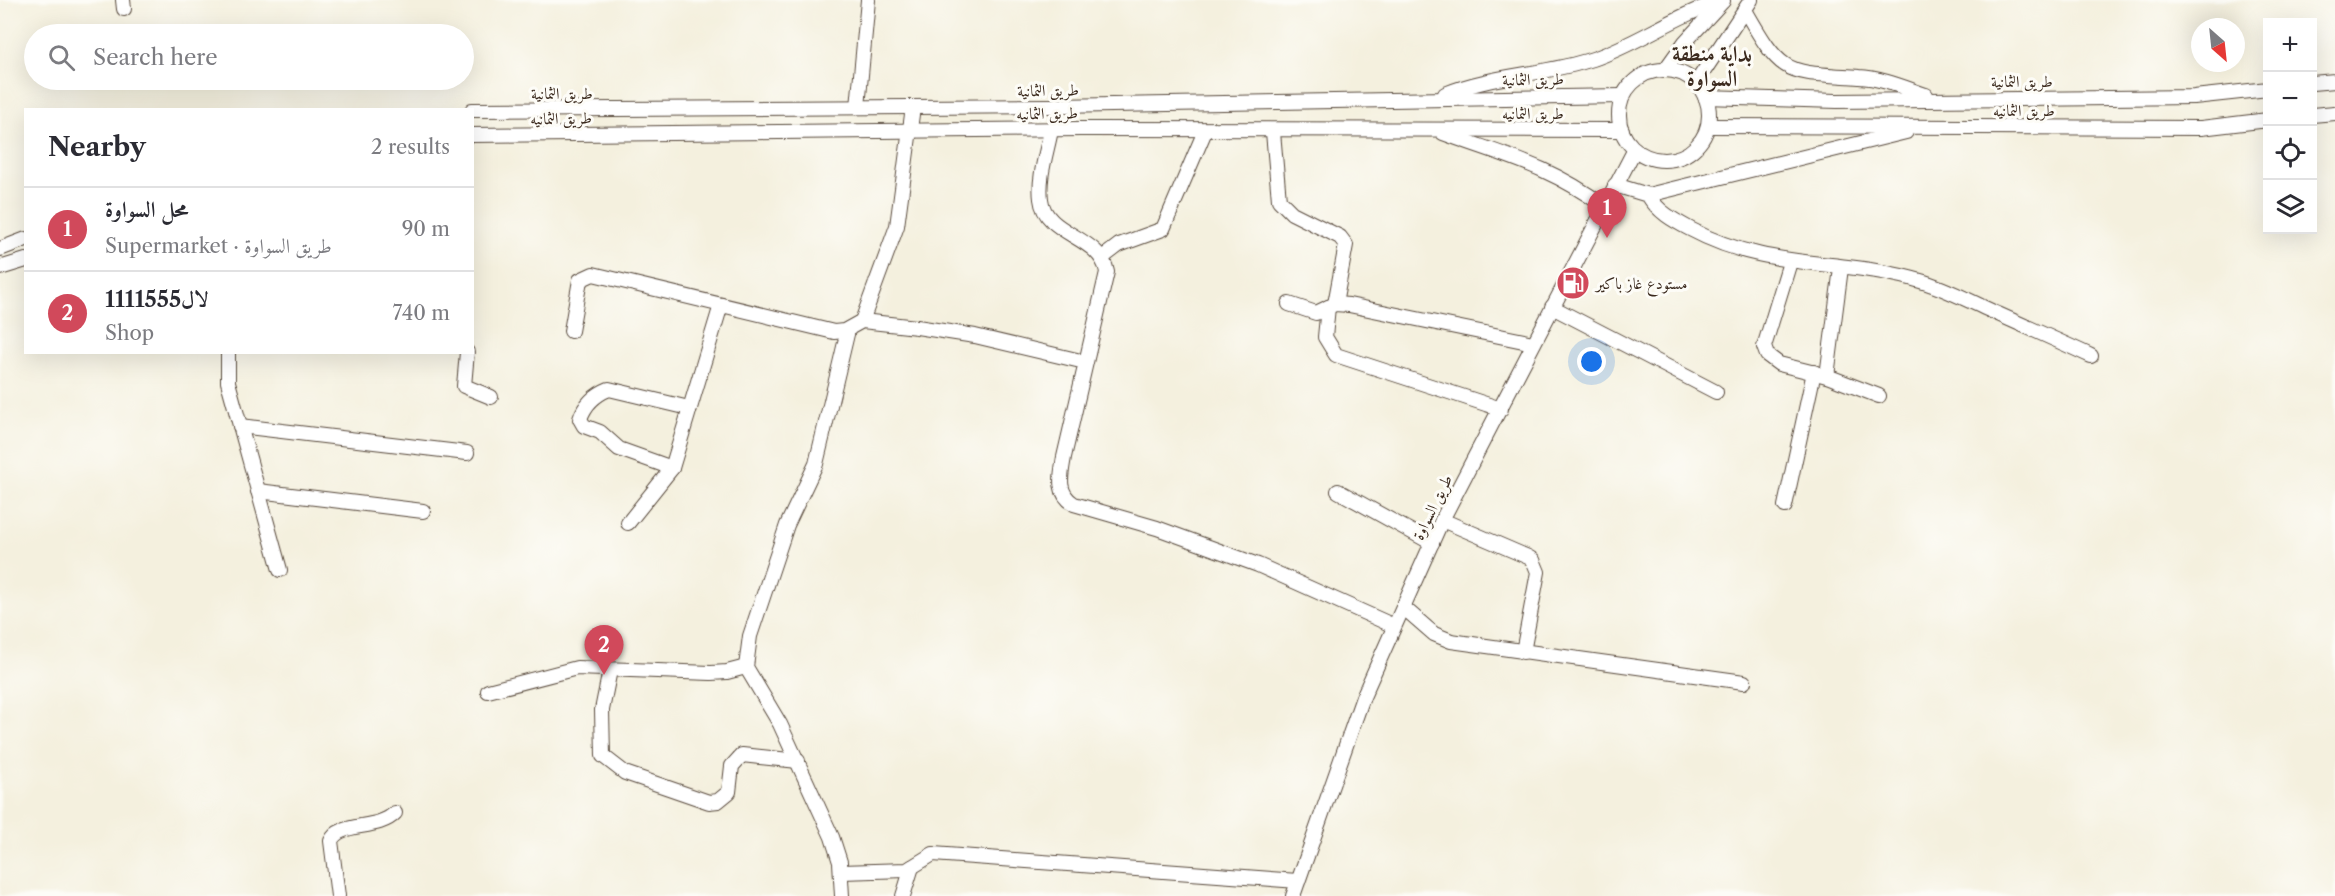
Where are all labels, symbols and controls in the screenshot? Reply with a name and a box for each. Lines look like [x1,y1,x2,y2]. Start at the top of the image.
north arrow [2191,18,2245,72]
map controls [2263,18,2317,234]
button: + [2263,18,2317,72]
search box [24,24,474,90]
district label: بداية منطقة السواوة [1672,40,1752,92]
icon: search [45,41,78,74]
text: Search here [93,44,218,71]
street label: طريق الثمانية [1502,68,1564,91]
street label: طريق الثمانية [1991,71,2053,92]
button: − [2263,72,2317,126]
street label: طريق الثمانية [1017,79,1079,102]
street label: طريق الثمانية [531,83,593,104]
street label: طريق الثمانيه [1993,100,2055,121]
street label: طريق الثمانيه [1016,102,1078,125]
street label: طريق الثمانيه [1502,103,1564,124]
street label: طريق الثمانيه [530,107,592,130]
button: locate [2263,126,2317,180]
text: Nearby [48,131,146,163]
text: 2 results [371,135,450,159]
button: layers [2263,180,2317,234]
pin: 1 [1588,188,1626,238]
text: محل السواوة [105,196,188,223]
text: 1 [63,217,72,241]
text: 90 m [402,217,450,241]
text: Supermarket · طريق السواوة [105,234,332,258]
fuel station icon: مستودع غاز باكير [1555,265,1591,301]
place label: مستودع غاز باكير [1594,273,1687,297]
text: 1111555لال [105,286,208,313]
text: 2 [62,301,73,325]
text: 740 m [393,301,450,325]
text: Shop [105,321,154,345]
your location [1577,347,1606,376]
street label: طريق السواوة [1408,471,1457,543]
pin: 2 [584,626,624,675]

